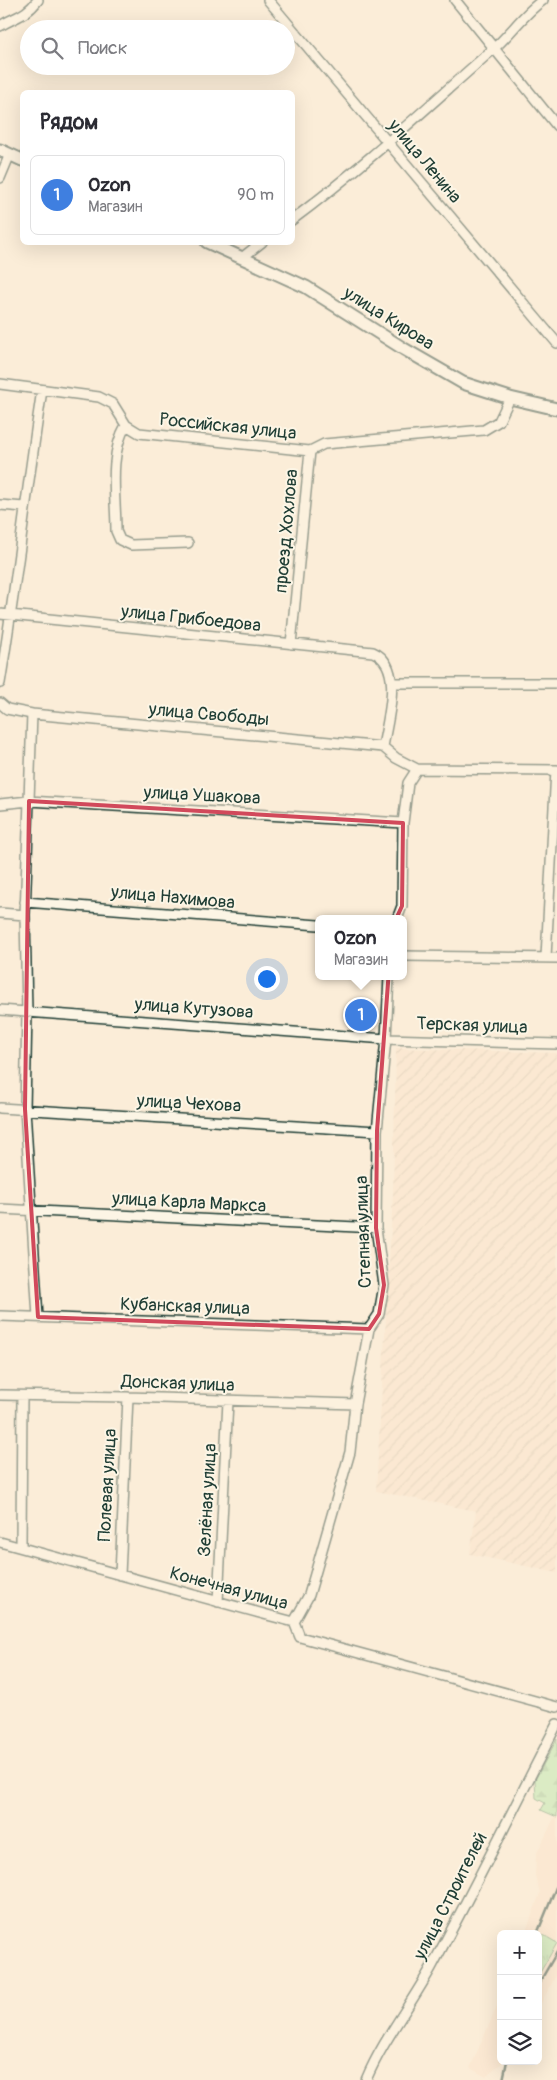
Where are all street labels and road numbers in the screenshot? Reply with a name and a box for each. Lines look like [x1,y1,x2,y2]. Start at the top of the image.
street label: улица Ленина [382,114,466,208]
street label: улица Кирова [338,281,438,355]
street label: Российская улица [158,408,298,445]
street label: проезд Хохлова [270,468,303,594]
street label: улица Грибоедова [119,600,262,637]
street label: улица Свободы [147,698,270,731]
street label: улица Ушакова [142,781,261,810]
street label: улица Нахимова [109,881,236,914]
street label: улица Кутузова [133,993,254,1024]
street label: Терская улица [416,1012,528,1039]
street label: улица Чехова [135,1089,242,1118]
street label: Степная улица [350,1175,377,1289]
street label: улица Карла Маркса [110,1187,267,1218]
street label: Кубанская улица [120,1293,250,1320]
street label: Донская улица [120,1370,235,1397]
street label: Полевая улица [93,1428,122,1542]
street label: Зелёная улица [193,1443,222,1557]
street label: Конечная улица [167,1562,291,1615]
street label: улица Строителей [408,1829,492,1965]

